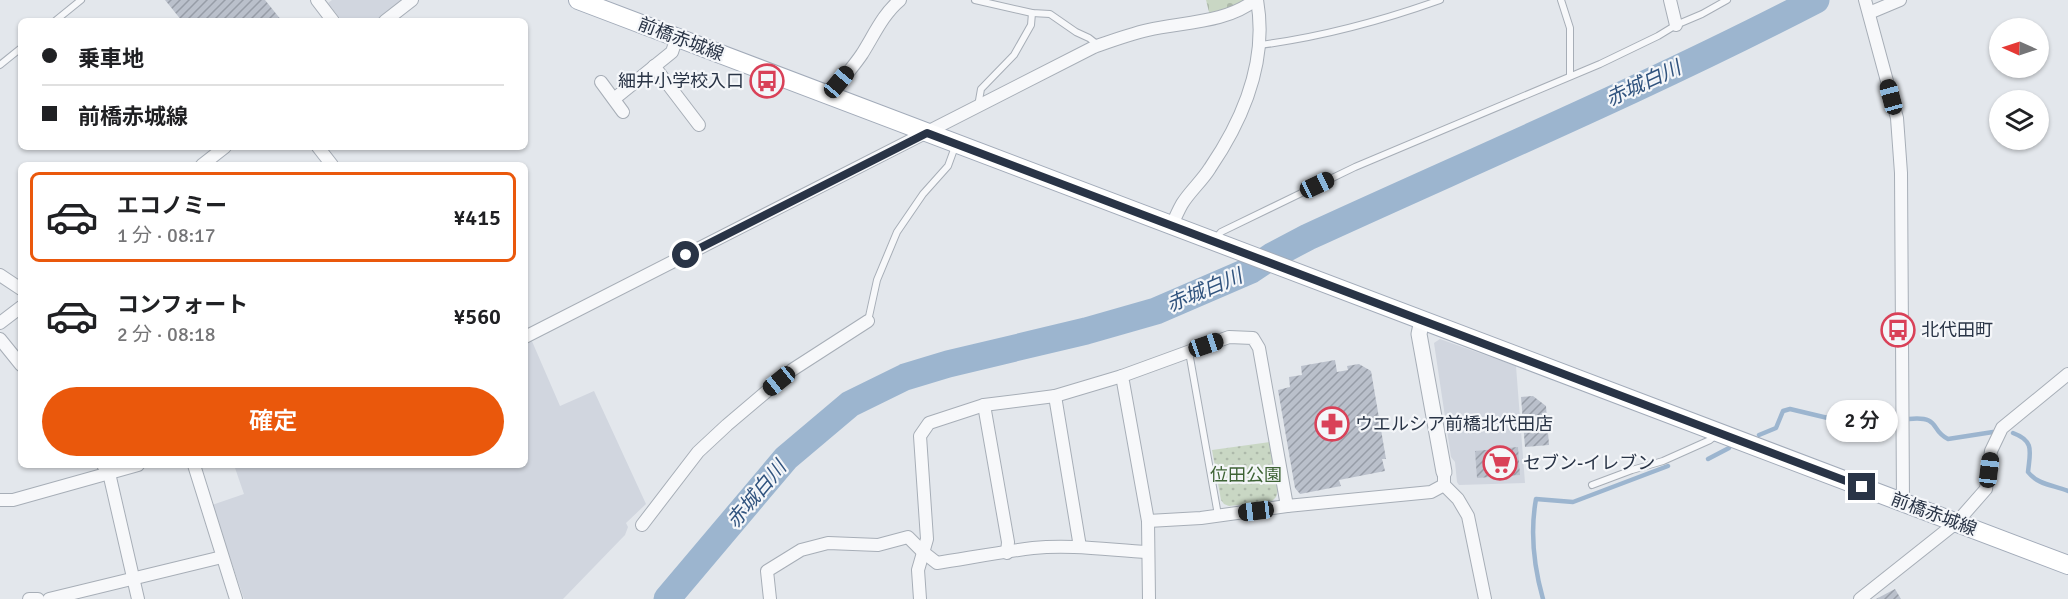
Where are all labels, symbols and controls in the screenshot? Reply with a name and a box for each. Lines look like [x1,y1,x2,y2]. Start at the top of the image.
street label: 前橋赤城線 [635,13,727,65]
north arrow [1989,18,2049,78]
map controls [1989,18,2049,150]
text: 乗車地 [78,45,144,72]
water label: 赤城白川 [1602,54,1687,112]
car [821,62,857,102]
bus stop icon: 細井小学校入口 [749,63,785,99]
place label: 細井小学校入口 [618,70,744,92]
car [1878,77,1904,117]
button: layers [1989,90,2049,150]
text: 前橋赤城線 [78,103,188,130]
car [1297,169,1337,201]
icon: car [45,190,99,244]
text: エコノミー [117,192,227,219]
text: ¥415 [453,204,501,231]
text: 1 分 · 08:17 [117,223,216,248]
route start [672,241,699,268]
water label: 赤城白川 [1162,263,1248,318]
icon: car [45,289,99,343]
text: コンフォート [117,291,248,318]
text: ¥560 [453,303,501,330]
bus stop icon: 北代田町 [1880,312,1916,348]
place label: 北代田町 [1921,319,1993,341]
text: 2 分 · 08:18 [117,322,216,347]
car [1186,331,1226,359]
car [759,363,799,399]
button: 確定 [42,387,504,456]
callout: 2 分 [1826,400,1898,442]
pharmacy icon: ウエルシア前橋北代田店 [1314,406,1350,442]
text: 2 分 [1844,408,1880,433]
place label: ウエルシア前橋北代田店 [1355,413,1553,435]
supermarket icon: セブン-イレブン [1482,445,1518,481]
car [1978,451,2000,489]
place label: セブン-イレブン [1523,452,1655,474]
water label: 赤城白川 [721,454,793,533]
park label: 位田公園 [1210,464,1282,486]
route end [1848,473,1875,500]
street label: 前橋赤城線 [1888,488,1980,540]
car [1237,500,1275,522]

